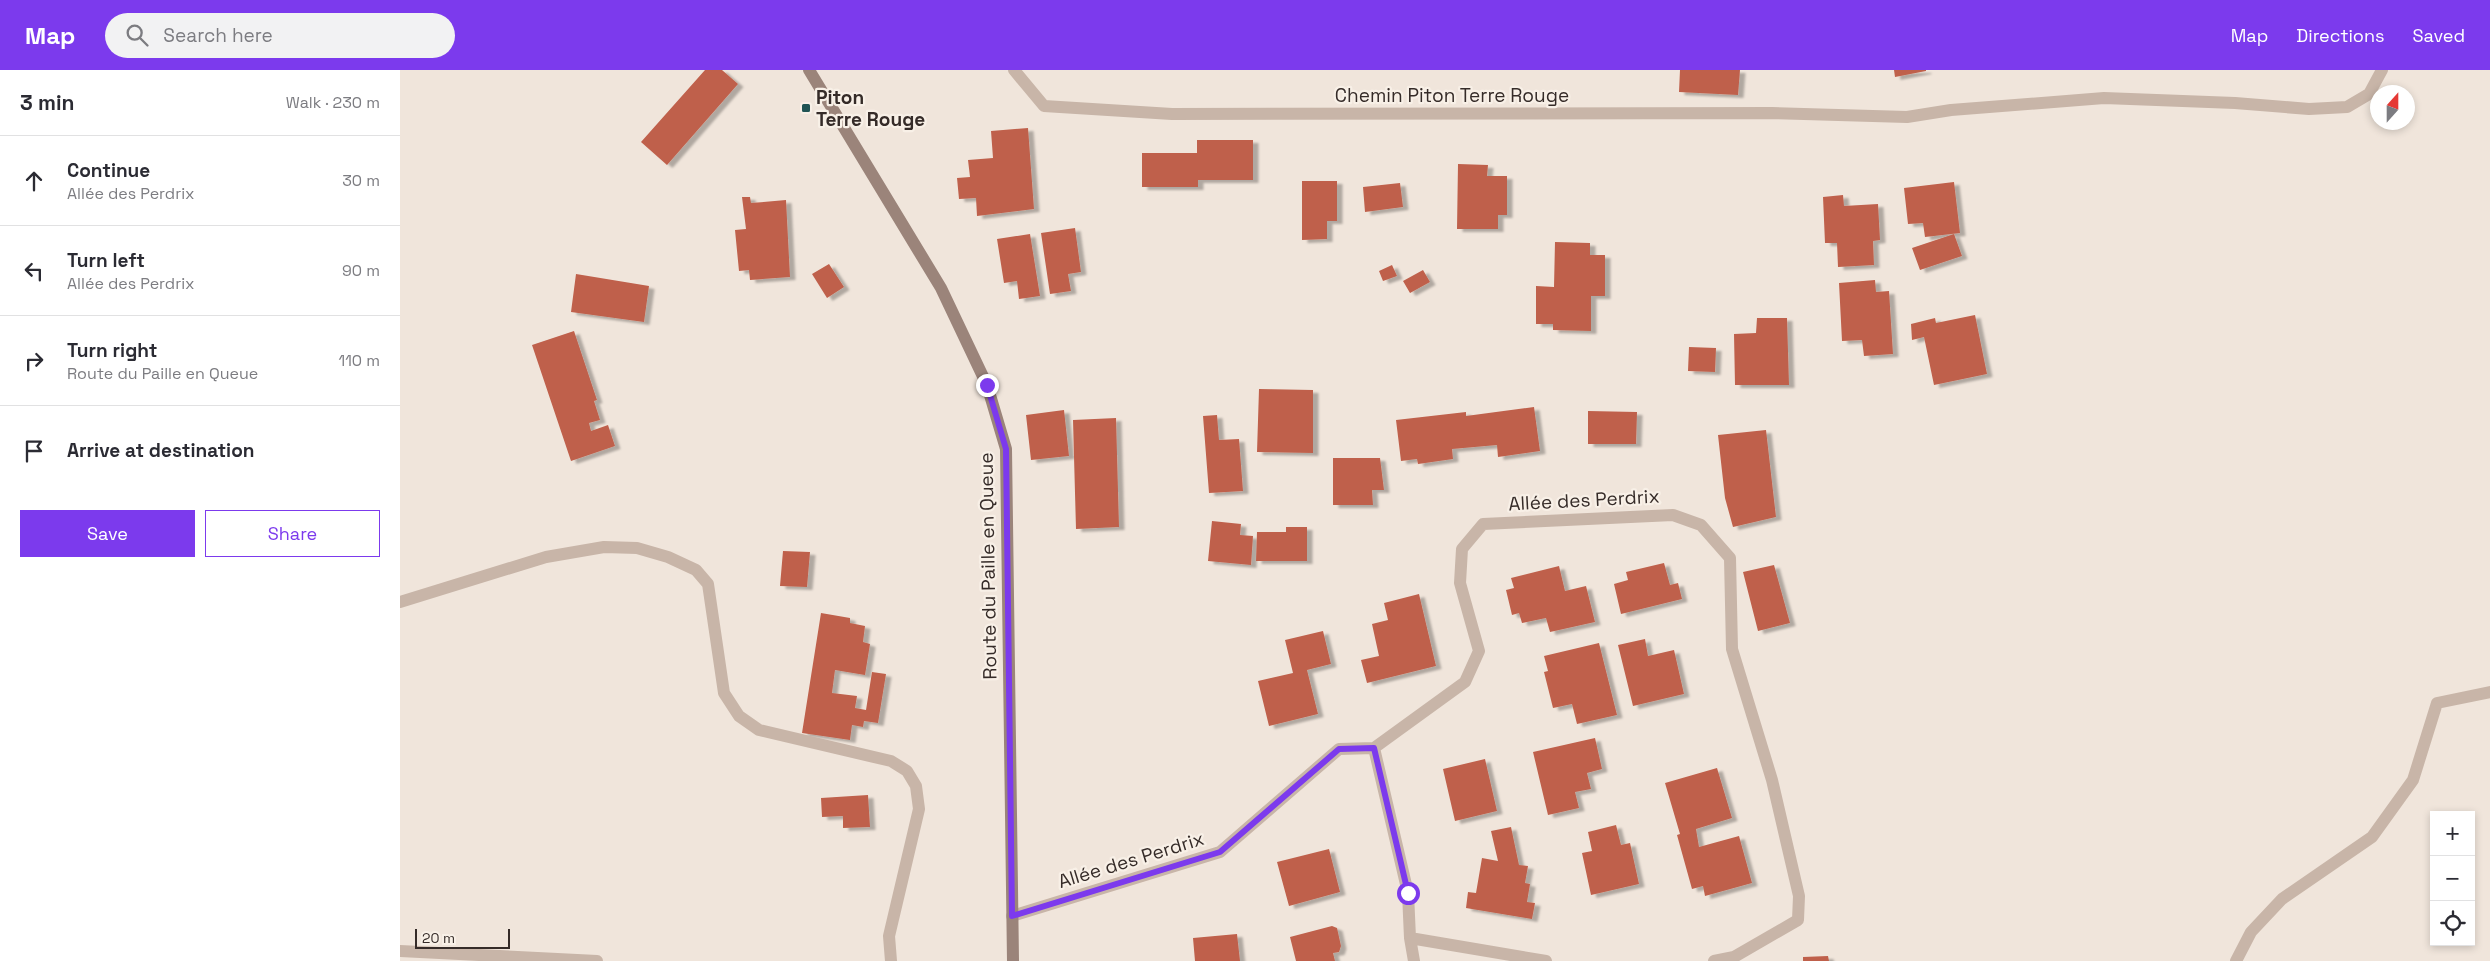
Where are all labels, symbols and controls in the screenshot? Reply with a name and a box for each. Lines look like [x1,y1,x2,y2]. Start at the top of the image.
search box [105,13,455,58]
text: Map [25,20,75,51]
icon: search [123,21,151,49]
text: Search here [163,23,273,48]
text: Map [2231,24,2268,47]
text: Directions [2296,24,2385,47]
text: Saved [2413,24,2465,47]
street label: Chemin Piton Terre Rouge [1335,83,1569,108]
place label: Piton Terre Rouge [816,85,925,132]
north arrow [2370,85,2415,130]
text: 3 min [20,89,75,116]
text: Walk · 230 m [286,92,380,113]
marker: Piton Terre Rouge [800,102,812,114]
text: Continue [67,158,150,183]
icon: ahead [20,167,48,195]
text: 30 m [342,170,380,191]
text: Allée des Perdrix [67,183,195,204]
text: Turn left [67,248,145,273]
icon: left [20,257,48,285]
text: 90 m [342,260,380,281]
text: Allée des Perdrix [67,273,195,294]
text: Turn right [67,338,157,363]
icon: right [20,347,48,375]
text: 110 m [338,350,380,371]
text: Route du Paille en Queue [67,363,258,384]
route end [976,374,999,397]
icon: arrive [20,437,48,465]
text: Arrive at destination [67,438,255,463]
street label: Route du Paille en Queue [974,452,1002,680]
street label: Allée des Perdrix [1508,484,1660,516]
button: Save [20,510,195,557]
button: Share [205,510,380,557]
map controls [2430,811,2475,946]
button: + [2430,811,2475,856]
street label: Allée des Perdrix [1055,826,1207,894]
button: − [2430,856,2475,901]
route start [1397,882,1420,905]
button: locate [2430,901,2475,946]
scale bar [415,926,510,949]
text: 20 m [422,929,455,947]

